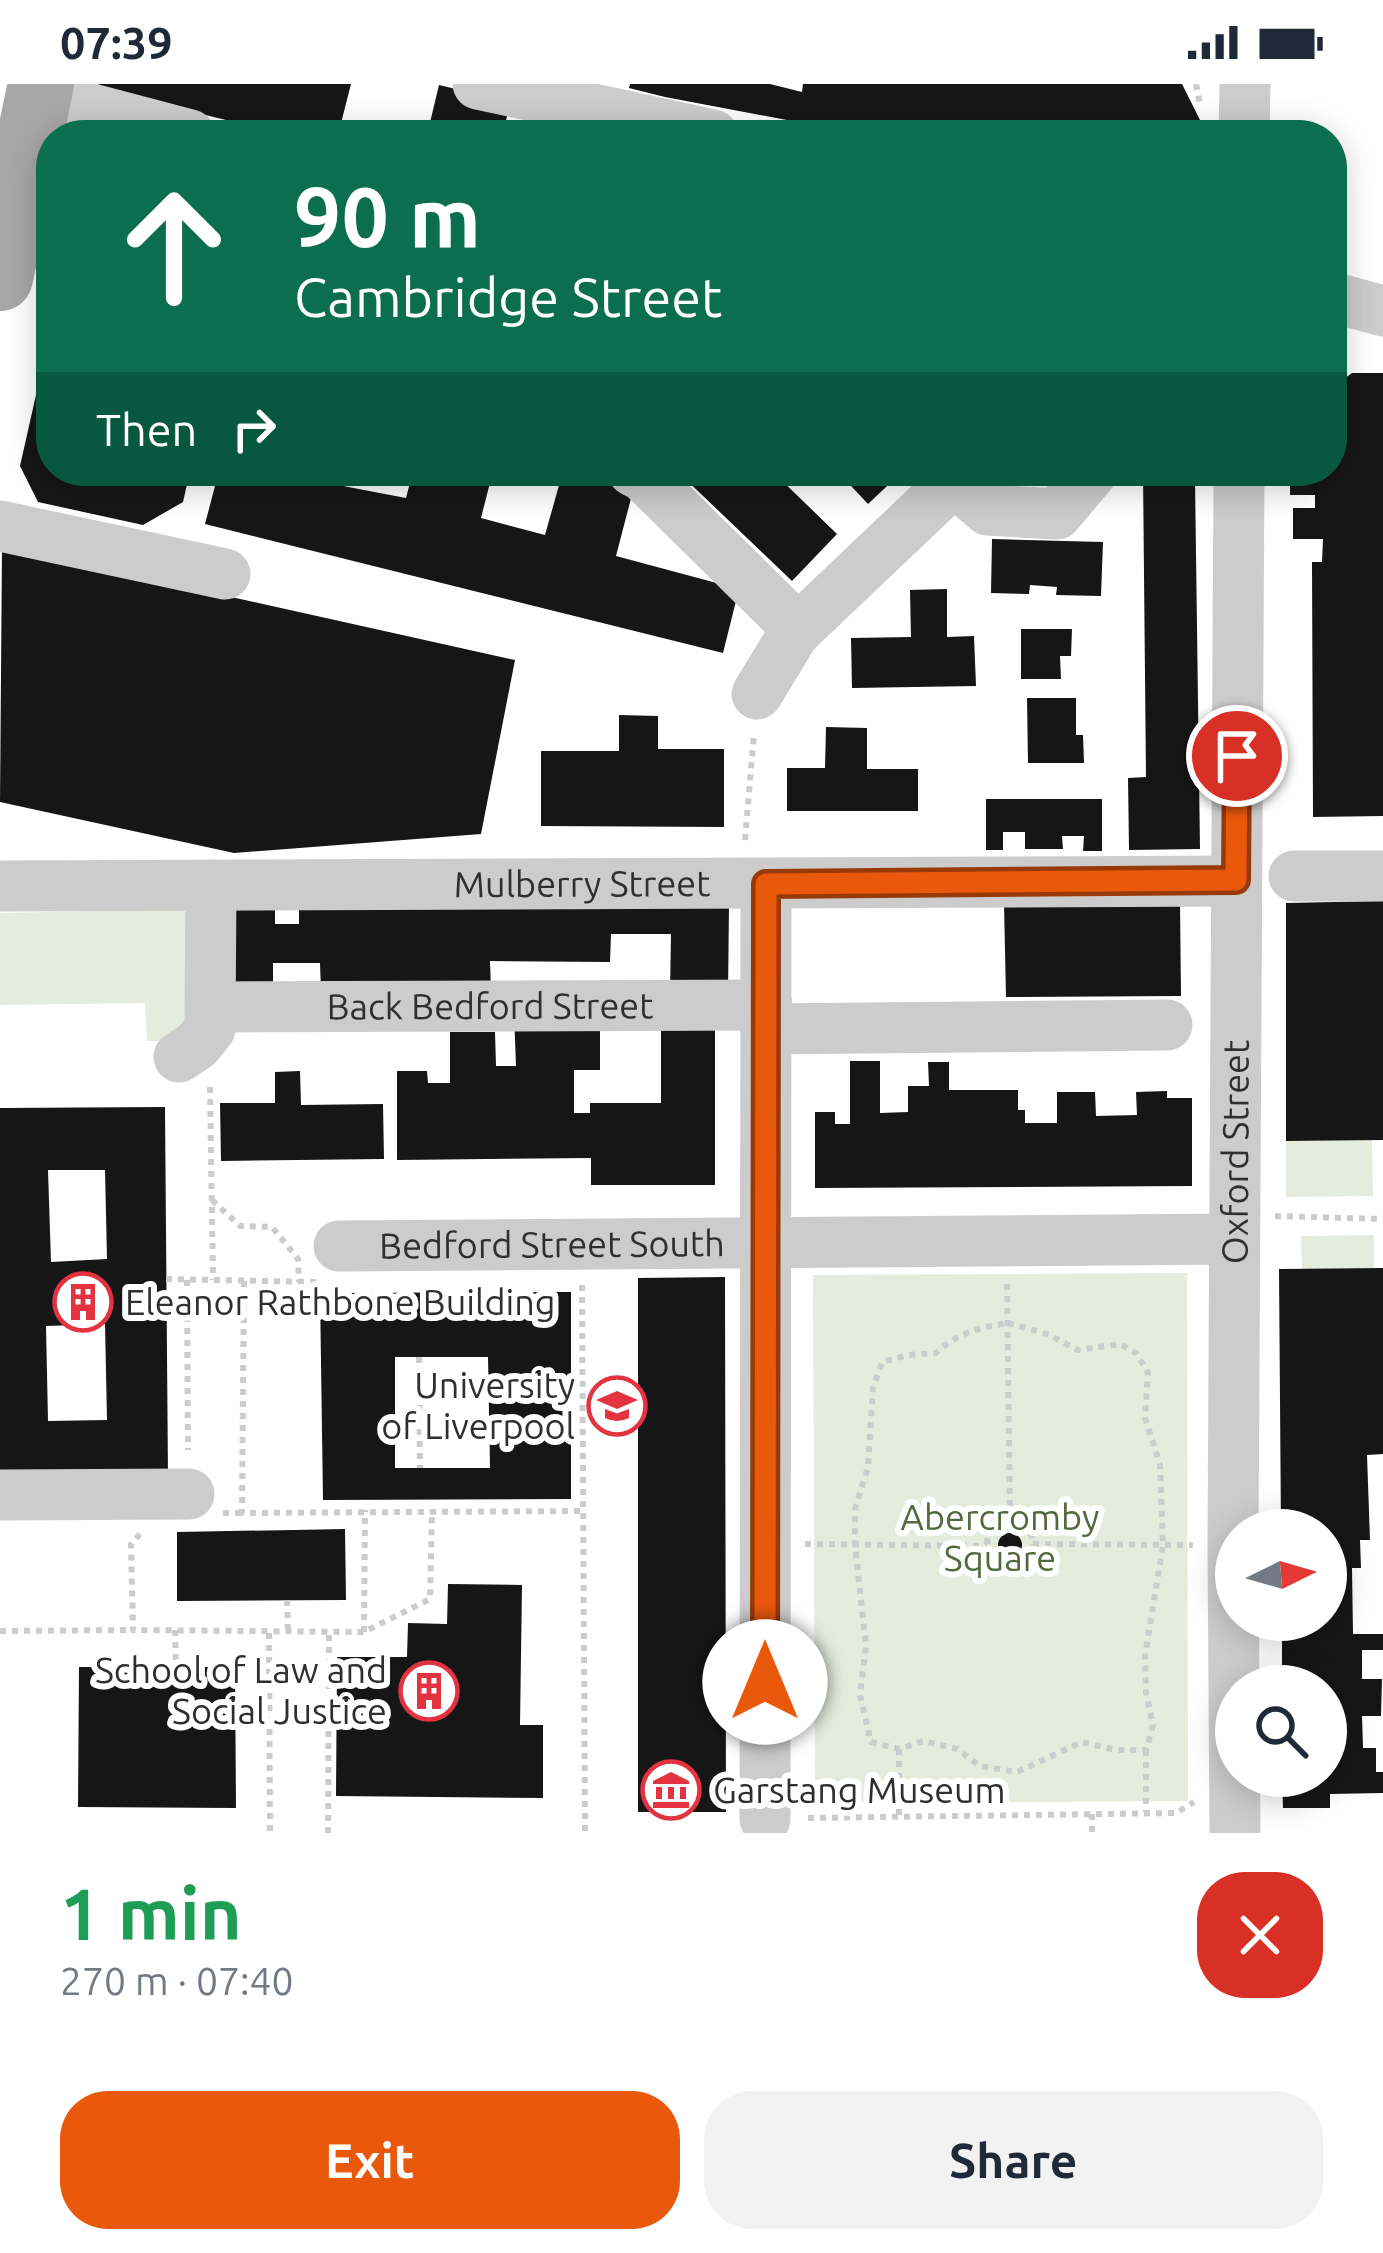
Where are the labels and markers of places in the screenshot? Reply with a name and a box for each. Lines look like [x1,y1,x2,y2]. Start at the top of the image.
pin [1186,705,1288,807]
building icon: Eleanor Rathbone Building [52,1271,114,1333]
place label: Eleanor Rathbone Building [125,1281,556,1322]
place label: University of Liverpool [381,1364,575,1446]
school or university icon: University of Liverpool [586,1375,648,1437]
place label: School of Law and Social Justice [95,1649,387,1731]
building icon: School of Law and Social Justice [398,1660,460,1722]
museum icon: Garstang Museum [640,1759,702,1821]
place label: Garstang Museum [713,1769,1006,1810]

